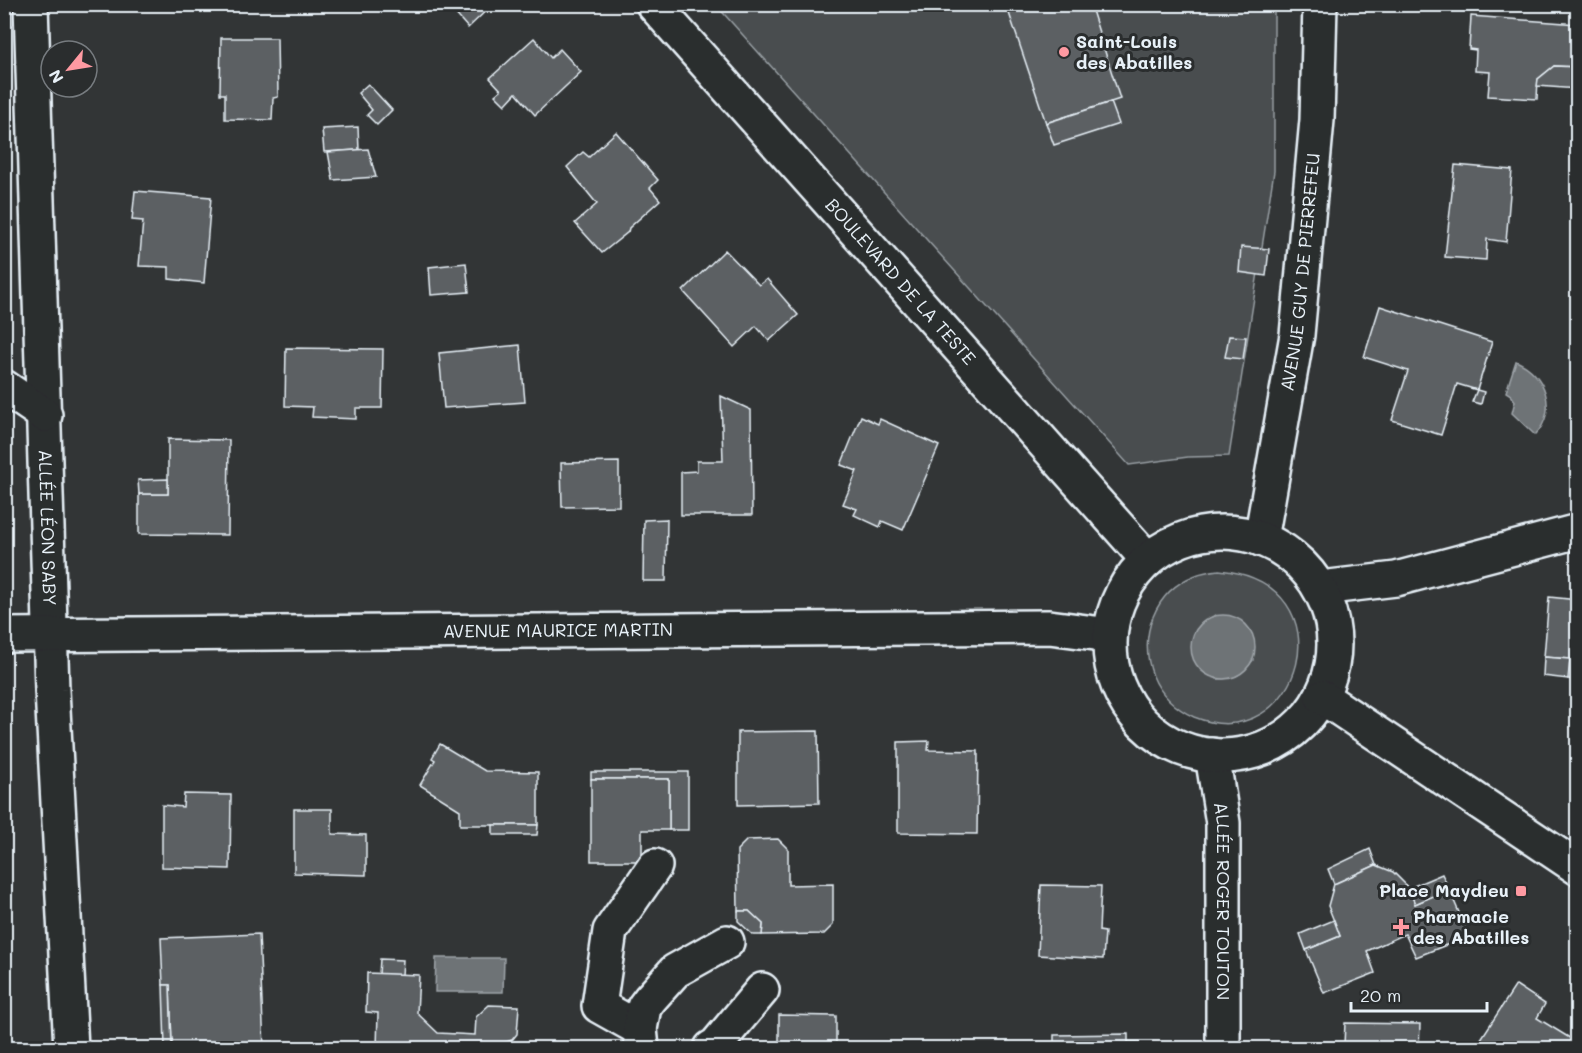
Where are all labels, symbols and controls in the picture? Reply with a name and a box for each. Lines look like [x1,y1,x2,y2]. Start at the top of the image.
place label: Saint-Louis des Abatilles [1076,29,1192,74]
north arrow [39,39,99,99]
marker: Saint-Louis des Abatilles [1057,45,1071,59]
text: N [43,66,68,87]
street label: AVENUE GUY DE PIERREFEU [1274,152,1325,393]
street label: BOULEVARD DE LA TESTE [821,193,982,370]
street label: ALLÉE LÉON SABY [34,449,62,606]
street label: AVENUE MAURICE MARTIN [443,617,673,643]
street label: ALLÉE ROGER TOUTON [1209,800,1236,1000]
place label: Place Maydieu [1379,878,1509,902]
marker: Place Maydieu [1514,884,1528,898]
place label: Pharmacie des Abatilles [1413,904,1529,949]
marker: Pharmacie des Abatilles [1394,920,1408,934]
scale bar [1351,975,1488,1013]
text: 20 m [1360,983,1401,1007]

